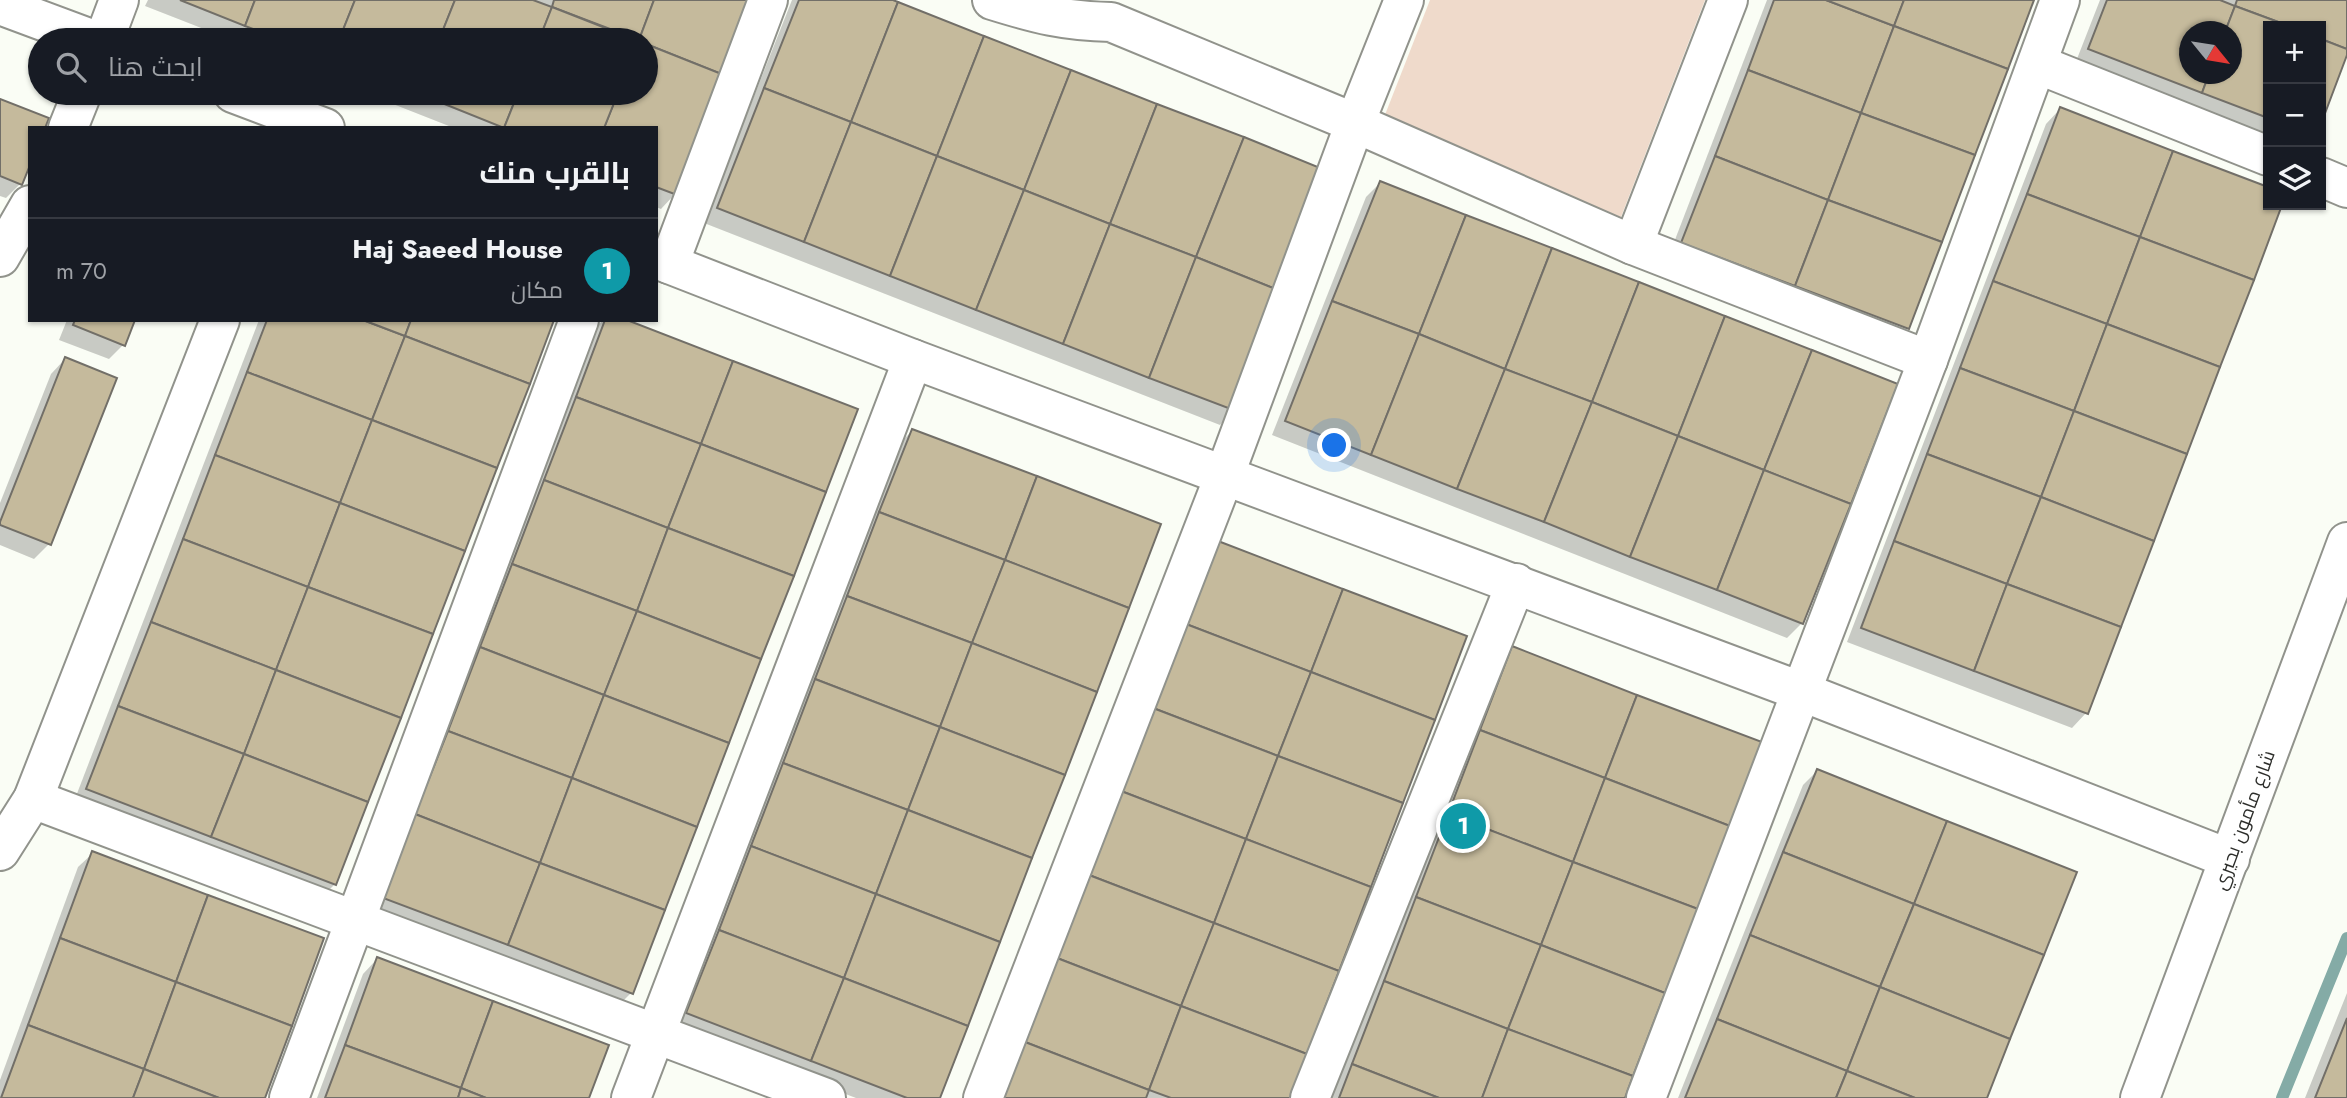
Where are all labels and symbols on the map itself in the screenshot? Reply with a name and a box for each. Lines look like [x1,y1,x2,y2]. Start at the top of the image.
north arrow [2179,21,2242,84]
your location [1317,428,1351,462]
street label: شارع مأمون بحيري [2206,746,2283,894]
pin: 1 [1440,800,1486,852]

